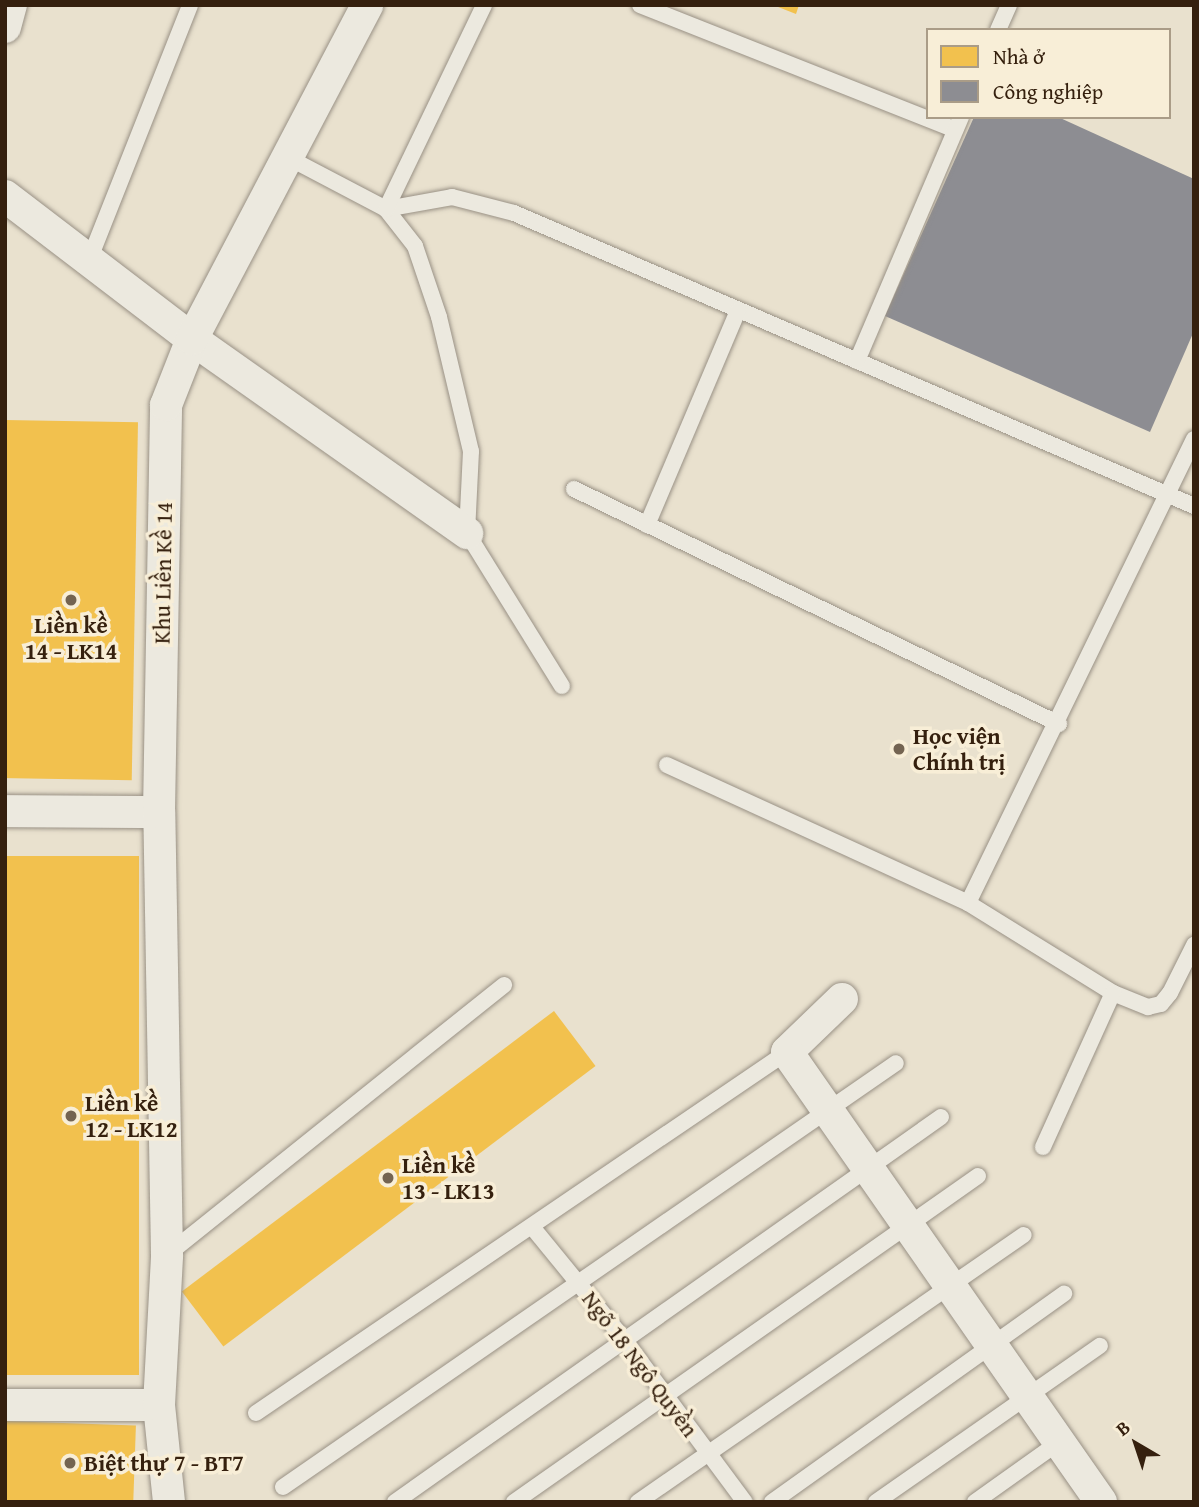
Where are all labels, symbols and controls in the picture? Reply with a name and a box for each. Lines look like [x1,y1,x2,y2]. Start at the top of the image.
legend [926,28,1171,119]
text: Nhà ở [993,41,1045,72]
text: Công nghiệp [993,76,1103,107]
street label: Khu Liền Kề 14 [148,502,178,644]
marker: Liền kề 14 - LK14 [63,592,79,608]
place label: Liền kề 14 - LK14 [25,611,117,665]
place label: Học viện Chính trị [913,722,1005,776]
marker: Học viện Chính trị [891,741,907,757]
place label: Liền kề 12 - LK12 [85,1089,178,1143]
marker: Liền kề 12 - LK12 [63,1108,79,1124]
place label: Liền kề 13 - LK13 [402,1151,495,1205]
marker: Liền kề 13 - LK13 [380,1170,396,1186]
street label: Ngõ 18 Ngô Quyền [576,1286,704,1442]
north arrow [1101,1409,1171,1479]
text: B [1109,1413,1136,1442]
place label: Biệt thự 7 - BT7 [84,1449,244,1477]
marker: Biệt thự 7 - BT7 [62,1455,78,1471]

